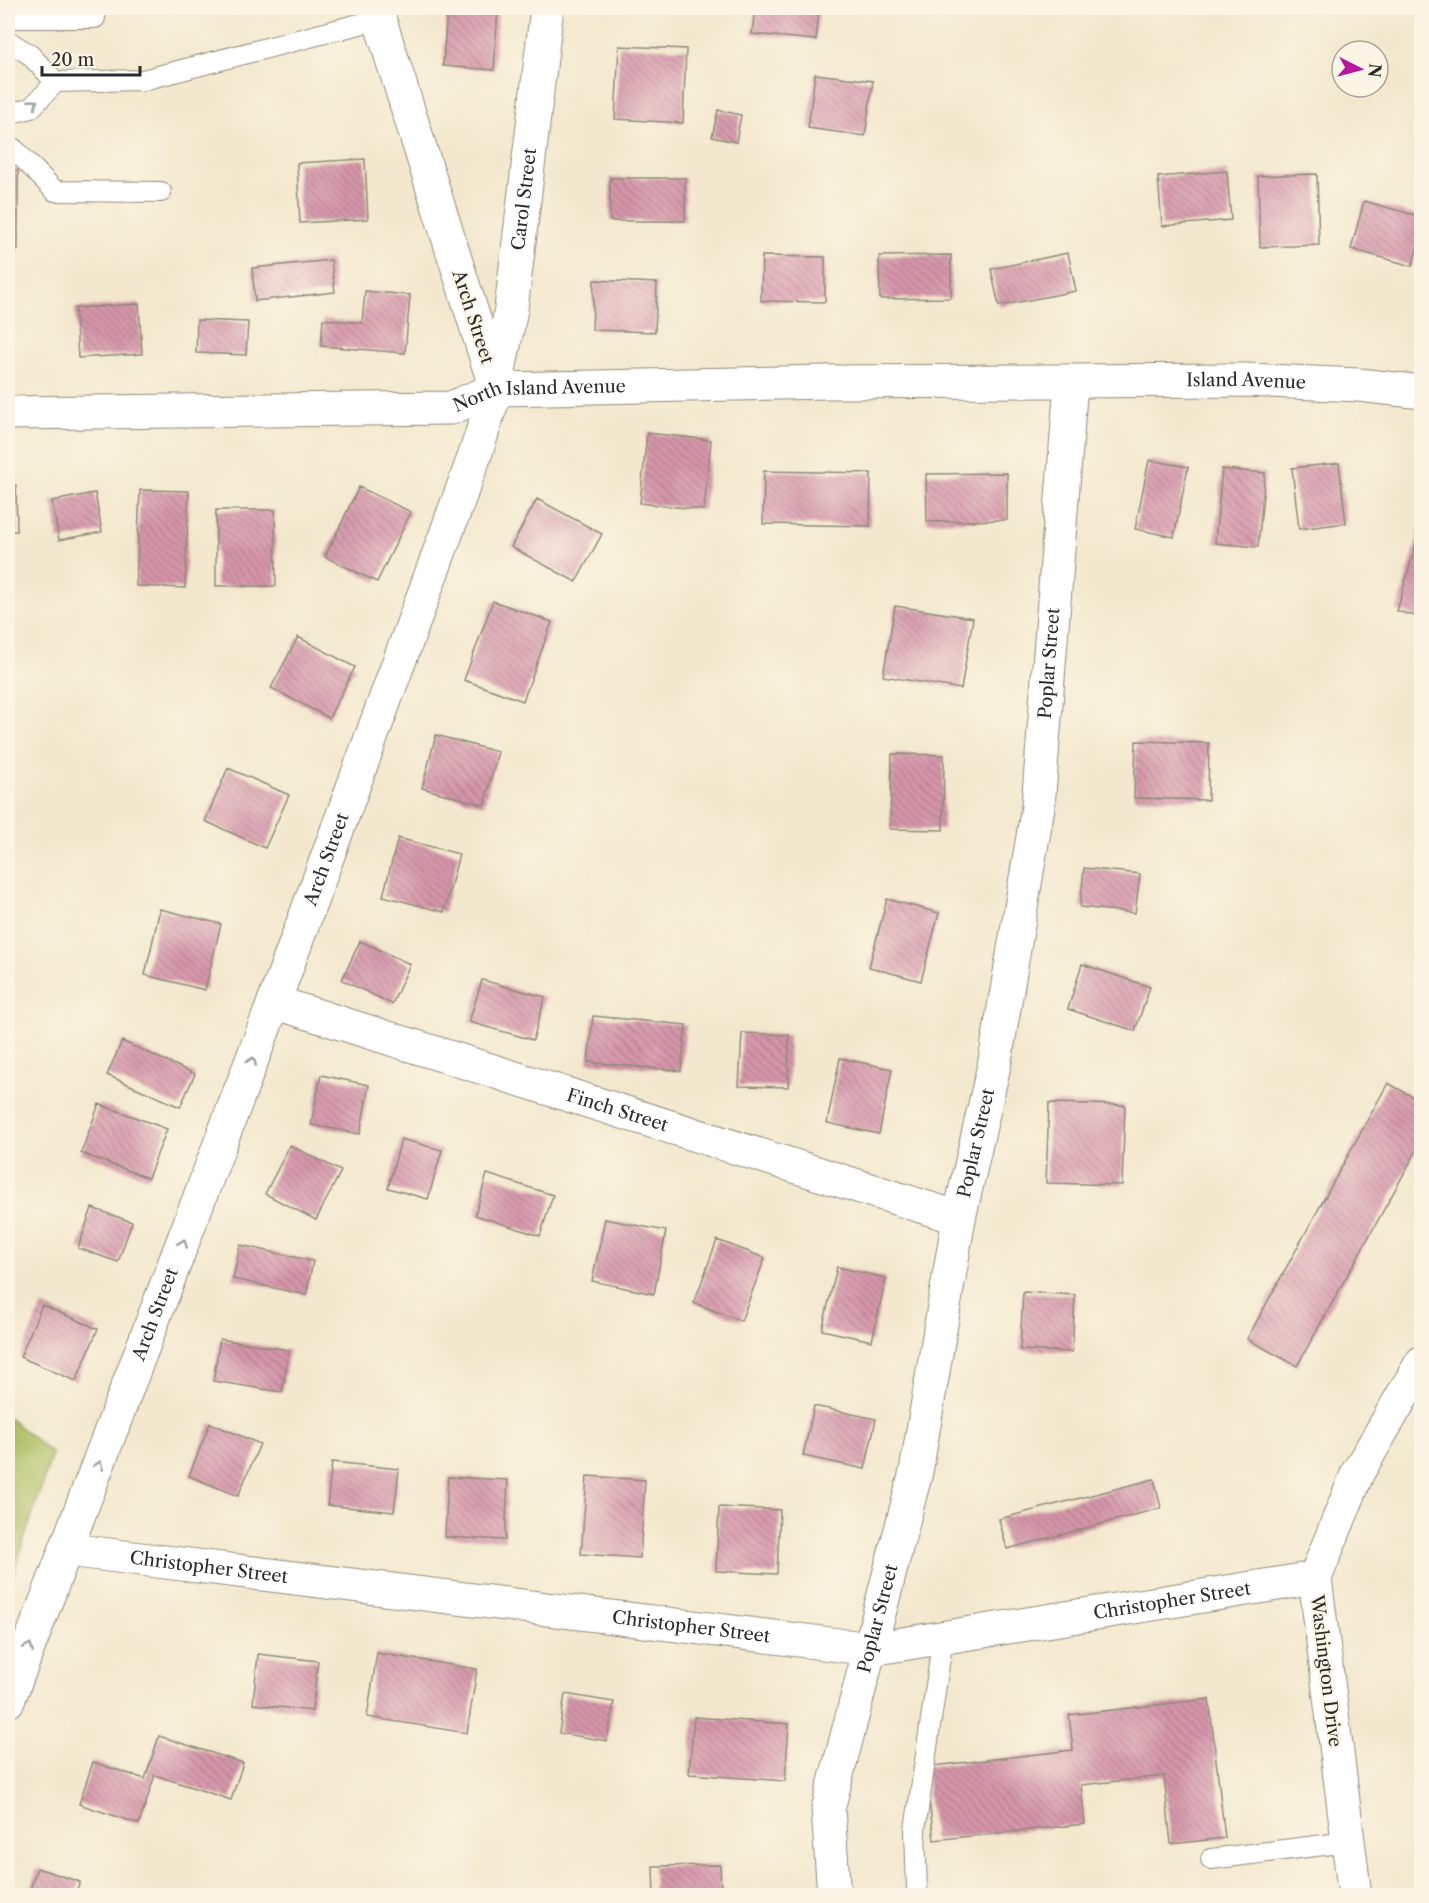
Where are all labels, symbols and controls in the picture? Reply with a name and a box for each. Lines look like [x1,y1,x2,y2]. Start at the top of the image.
scale bar [42,39,140,77]
north arrow [1330,39,1390,99]
text: 20 m [51,49,95,71]
text: N [1364,63,1386,79]
one-way arrow [27,99,38,110]
street label: Carol Street [507,146,541,252]
street label: Arch Street [447,266,499,367]
street label: Island Avenue [1186,369,1306,394]
street label: North Island Avenue [450,375,626,417]
street label: Poplar Street [1034,606,1065,720]
street label: Arch Street [299,809,354,910]
one-way arrow [245,1056,257,1067]
street label: Finch Street [564,1084,671,1137]
street label: Poplar Street [953,1086,1000,1200]
one-way arrow [176,1239,188,1250]
street label: Arch Street [127,1264,183,1364]
one-way arrow [92,1460,105,1471]
street label: Christopher Street [129,1547,290,1588]
street label: Poplar Street [853,1561,903,1675]
street label: Christopher Street [1092,1577,1253,1624]
street label: Washington Drive [1306,1593,1346,1748]
street label: Christopher Street [611,1606,772,1648]
one-way arrow [22,1642,34,1653]

